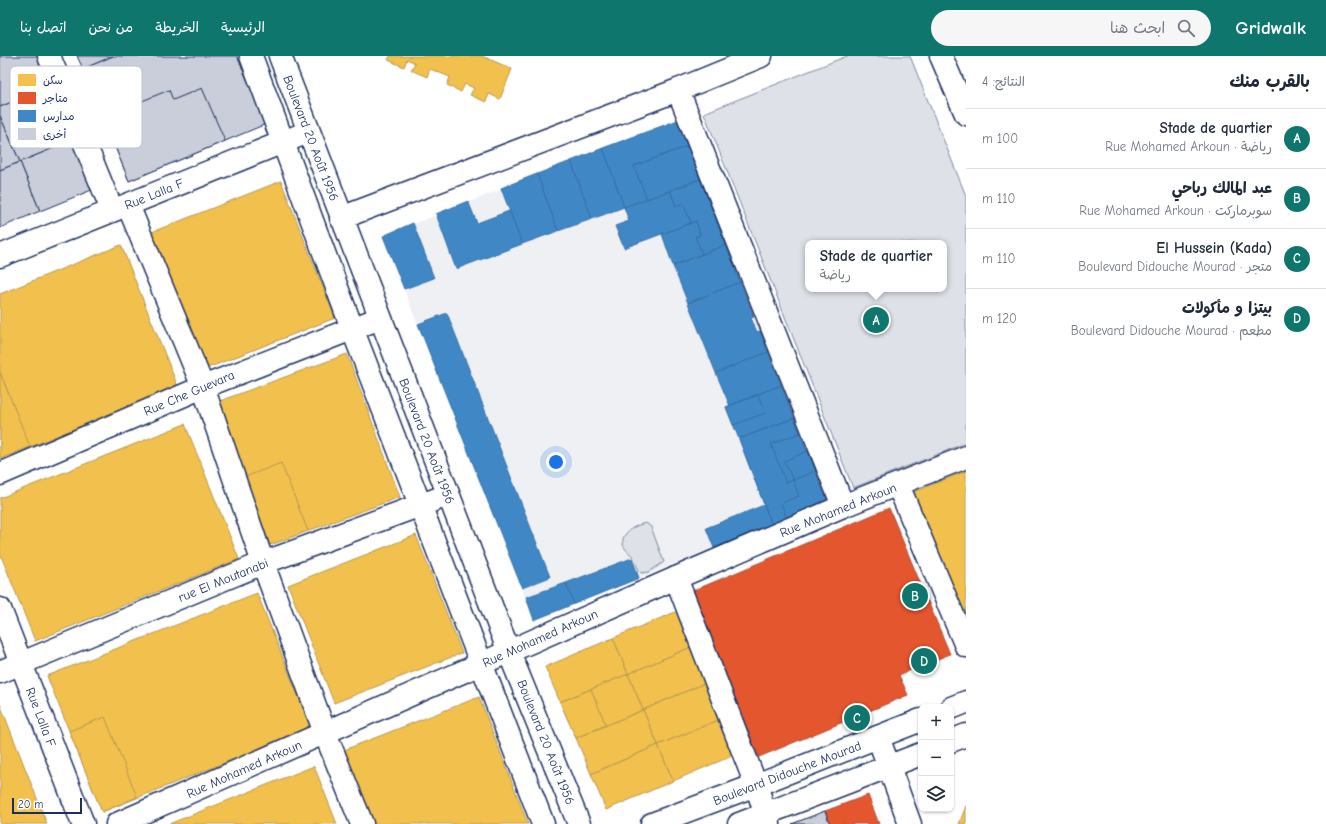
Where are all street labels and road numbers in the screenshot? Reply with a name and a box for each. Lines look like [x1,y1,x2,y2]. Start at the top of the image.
street label: Boulevard 20 Août 1956 [280,73,342,203]
street label: Rue Lalla F [122,175,186,213]
street label: Rue Che Guevara [141,367,237,419]
street label: Boulevard 20 Août 1956 [396,376,458,506]
street label: Rue Mohamed Arkoun [777,480,899,540]
street label: rue El Moutanabi [176,555,270,605]
street label: Rue Mohamed Arkoun [480,606,600,670]
street label: Boulevard 20 Août 1956 [514,677,578,807]
street label: Rue Lalla F [23,685,59,749]
street label: Rue Mohamed Arkoun [184,737,304,801]
street label: Boulevard Didouche Mourad [711,738,863,808]

